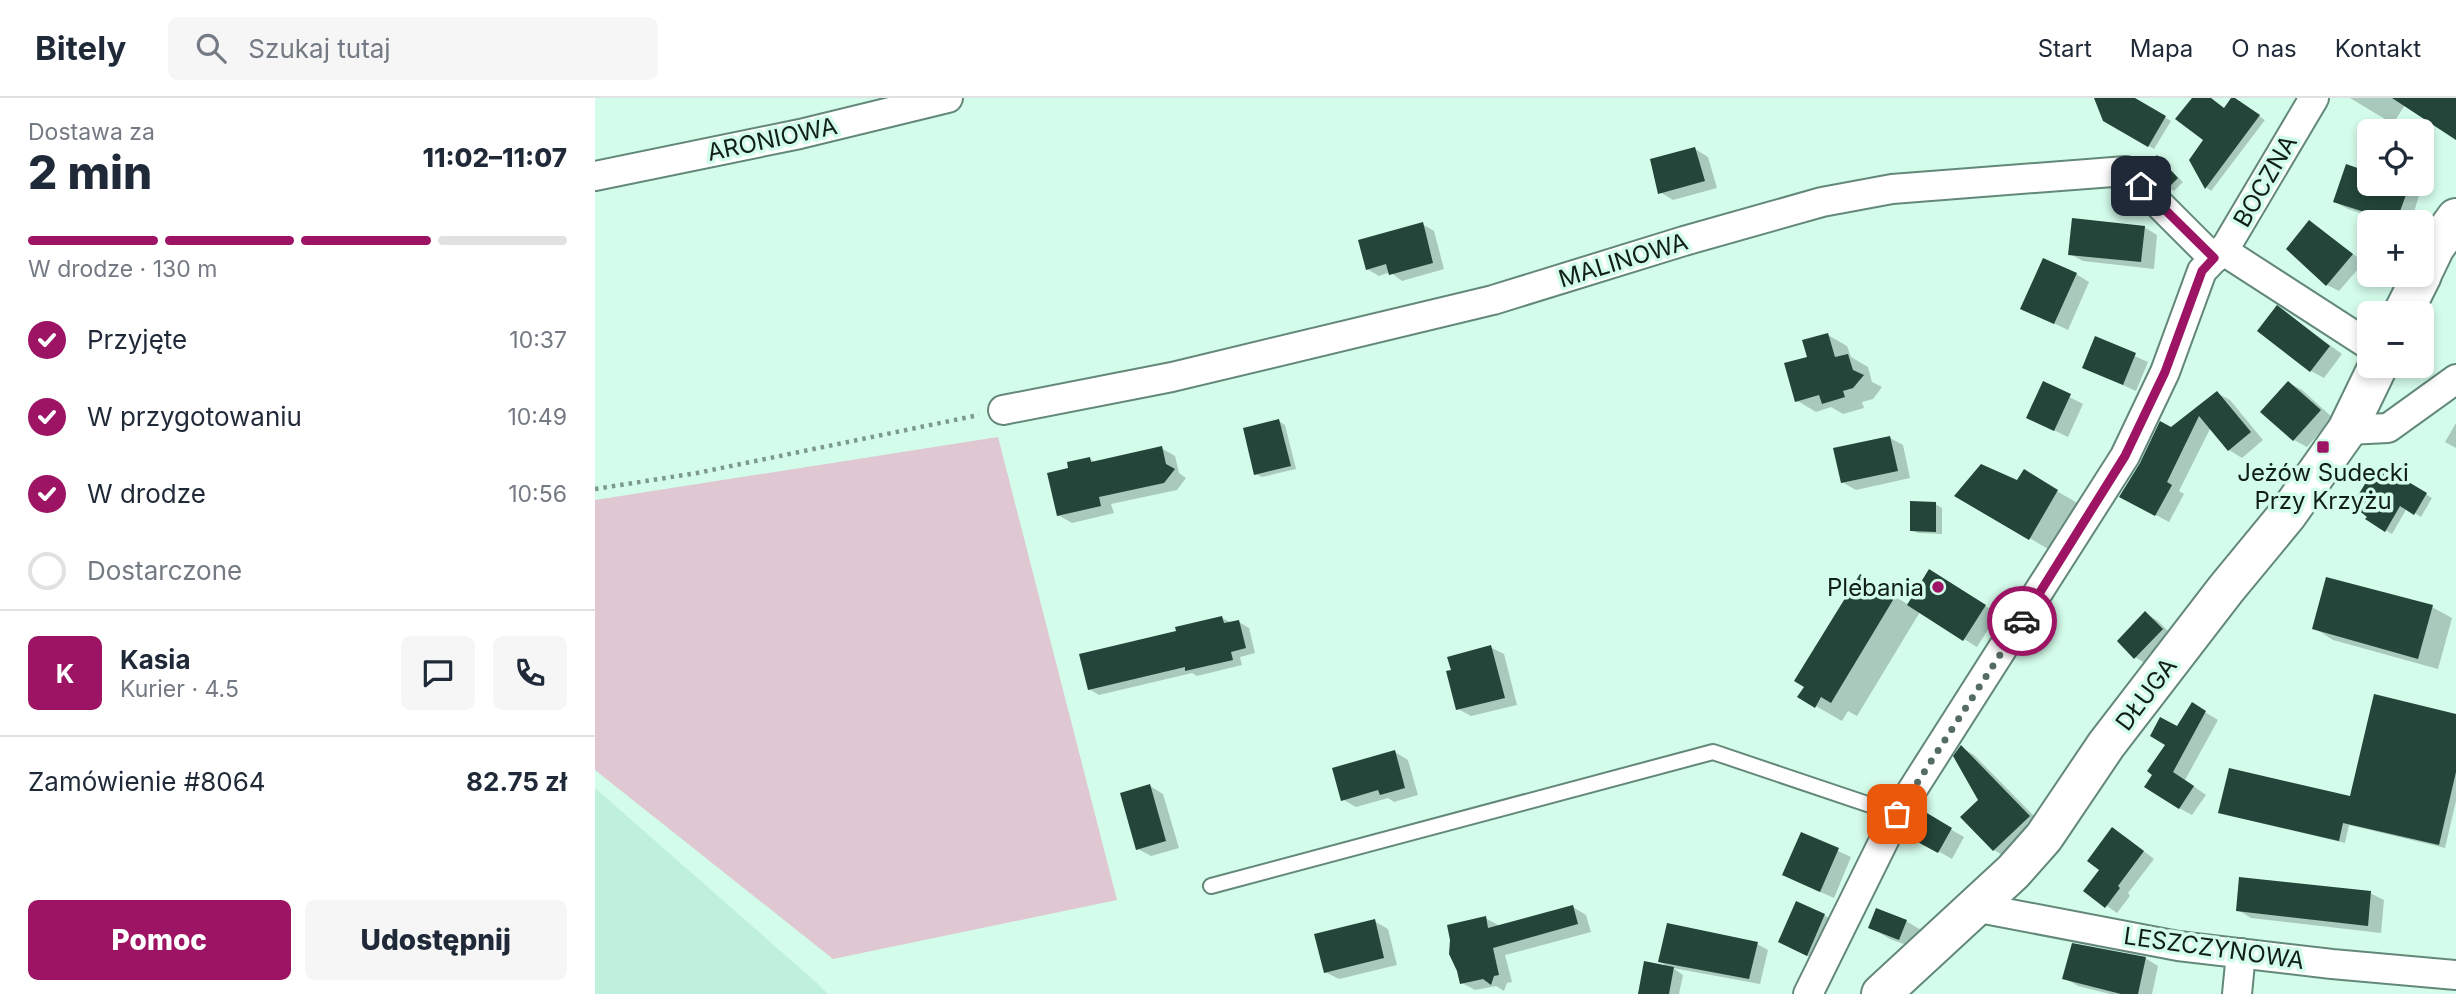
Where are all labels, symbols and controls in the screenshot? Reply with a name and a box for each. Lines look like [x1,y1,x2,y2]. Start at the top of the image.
search box [168,17,658,80]
text: Bitely [35,28,126,68]
icon: search [192,29,230,67]
text: Szukaj tutaj [248,33,391,64]
text: Start [2038,34,2092,63]
text: Mapa [2130,34,2193,63]
text: O nas [2231,34,2297,63]
text: Kontakt [2335,34,2421,63]
street label: ARONIOWA [704,111,840,167]
text: Dostawa za [28,118,155,146]
map controls [2357,119,2434,378]
button: locate [2357,119,2434,196]
street label: BOCZNA [2227,130,2303,232]
text: 11:02–11:07 [422,142,567,173]
text: 2 min [28,144,152,200]
pin [2111,156,2171,216]
icon: home [2122,167,2160,205]
button: + [2357,210,2434,287]
street label: MALINOWA [1555,227,1691,293]
text: W drodze · 130 m [28,255,217,283]
button: − [2357,301,2434,378]
icon: check [28,321,66,359]
text: Przyjęte [87,324,187,355]
text: 10:37 [509,326,567,354]
icon: check [28,398,66,436]
text: W przygotowaniu [87,401,302,432]
text: 10:49 [507,403,567,431]
marker: Jeżów Sudecki Przy Krzyżu [2315,439,2331,455]
place label: Jeżów Sudecki Przy Krzyżu [2237,458,2409,515]
icon: check [28,475,66,513]
text: W drodze [87,478,206,509]
text: 10:56 [508,480,567,508]
text: Dostarczone [87,555,242,586]
place label: Plebania [1827,573,1924,602]
marker: Plebania [1930,579,1946,595]
courier [1987,586,2057,656]
icon: car [2003,602,2041,640]
button: chat [401,636,475,710]
button: phone [493,636,567,710]
text: Kasia [120,644,191,675]
street label: DŁUGA [2109,652,2183,736]
text: K [56,658,74,689]
text: Kurier · 4.5 [120,675,239,703]
text: Zamówienie #8064 [28,766,266,797]
text: 82.75 zł [466,766,567,797]
pin [1867,784,1927,844]
icon: bag [1878,795,1916,833]
button: Pomoc [28,900,291,980]
button: Udostępnij [305,900,567,980]
street label: LESZCZYNOWA [2122,921,2306,975]

